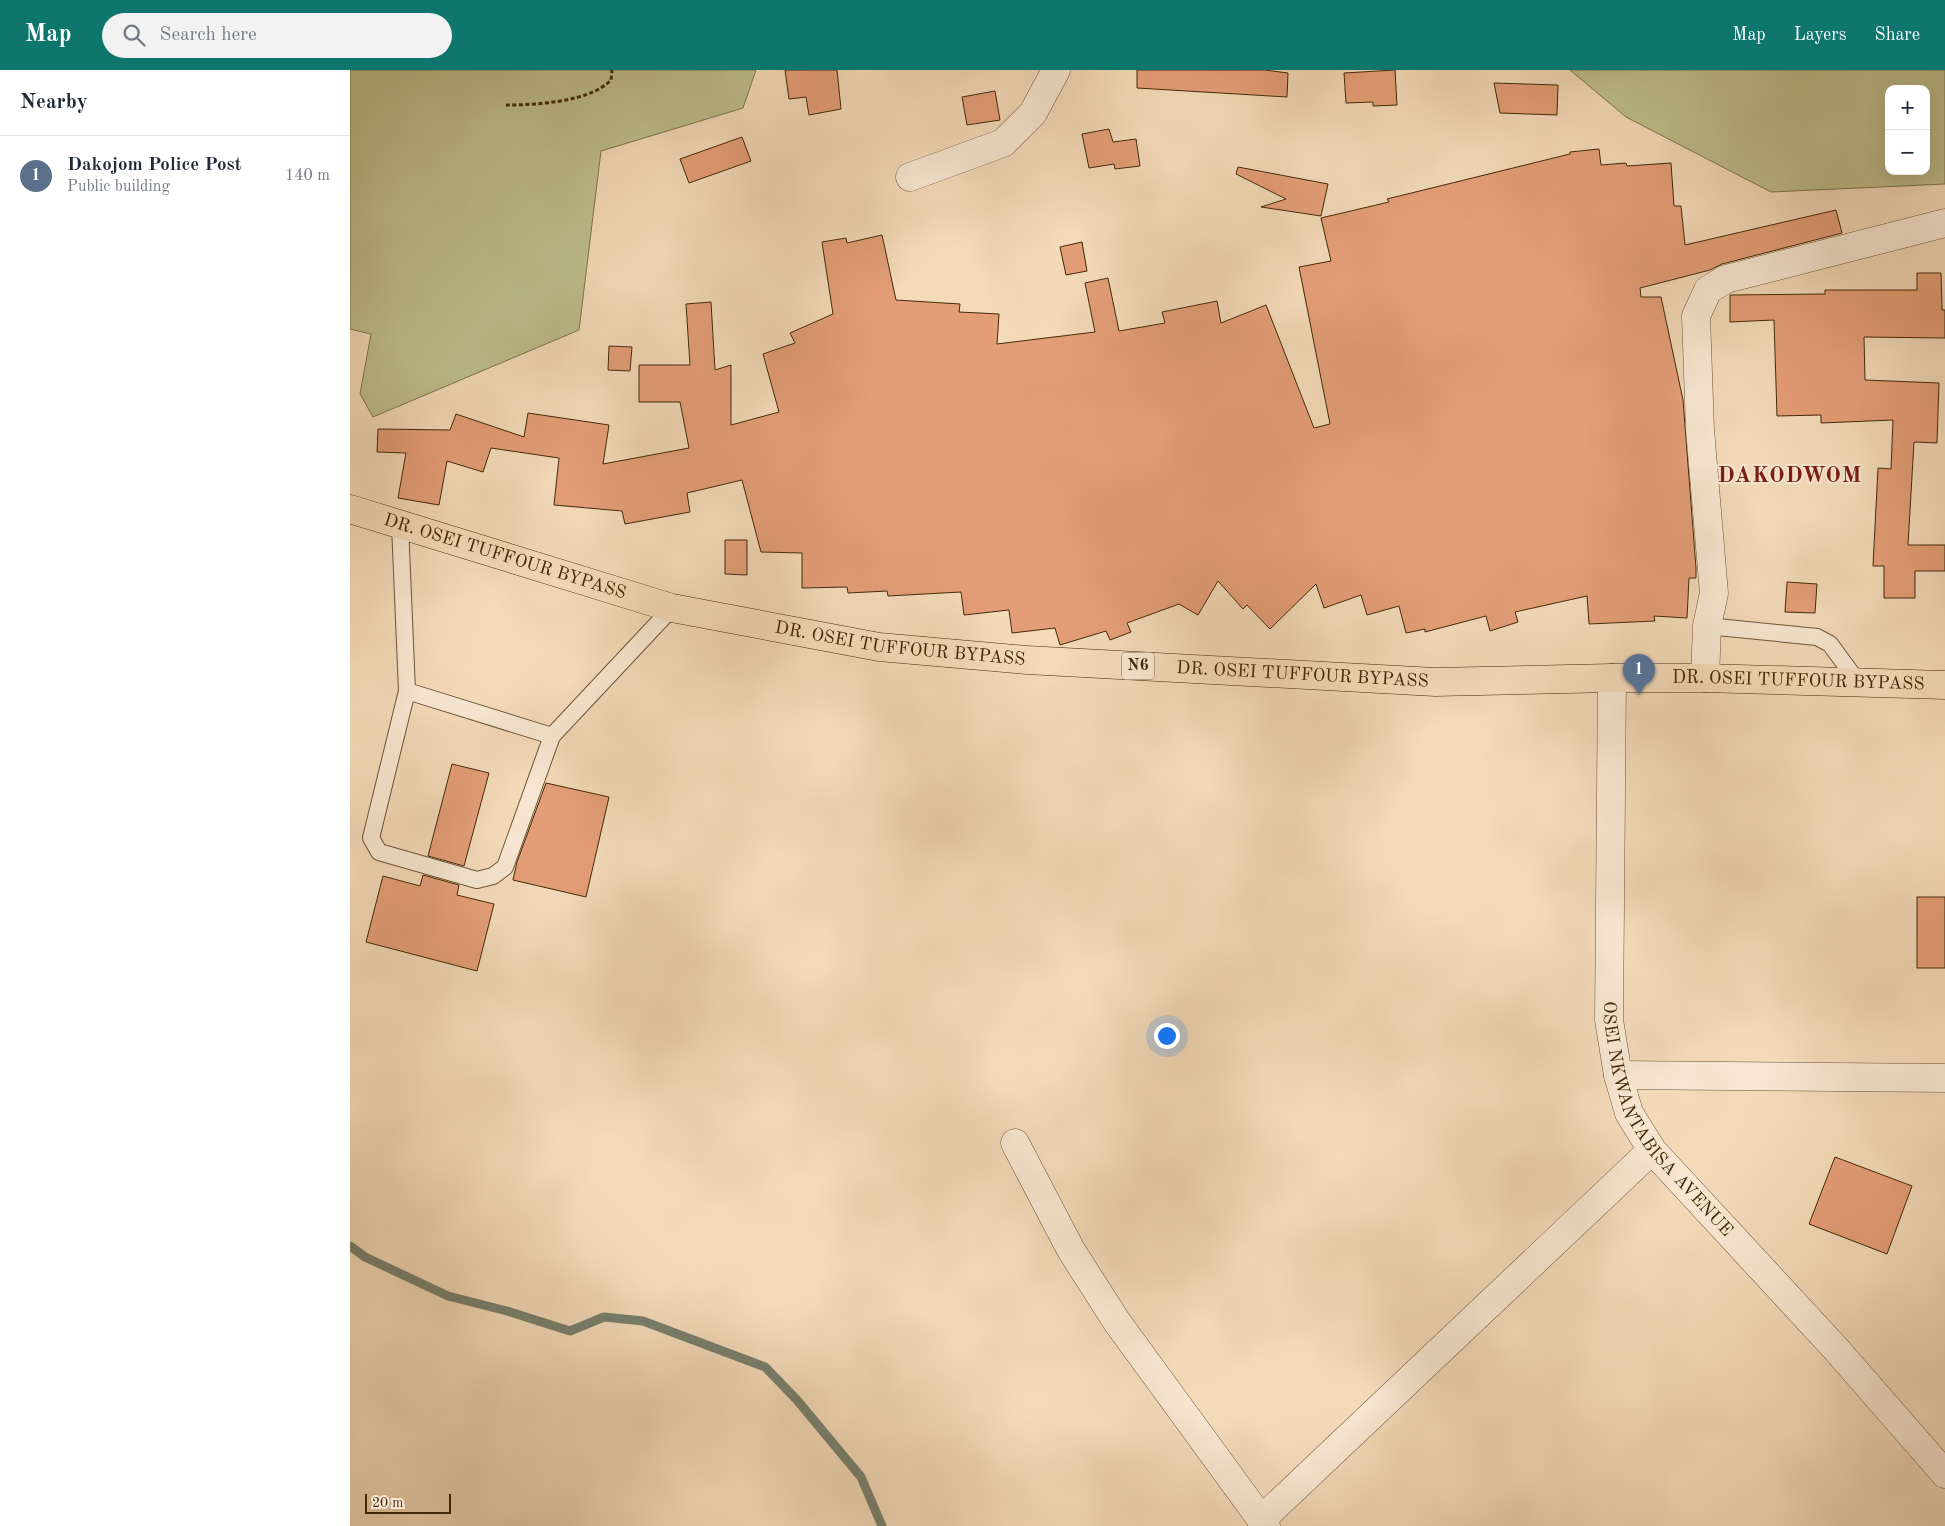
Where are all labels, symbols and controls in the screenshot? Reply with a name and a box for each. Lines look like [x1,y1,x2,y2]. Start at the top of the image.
search box [102,13,452,58]
icon: search [120,21,148,49]
text: Map [25,23,72,47]
text: Search here [160,26,257,45]
text: Map [1732,26,1766,44]
text: Layers [1794,26,1846,44]
text: Share [1874,26,1920,44]
map controls [1885,85,1930,175]
button: + [1885,85,1930,130]
text: Nearby [20,92,88,113]
button: − [1885,130,1930,175]
text: Dakojom Police Post [67,156,242,175]
text: 1 [31,168,41,184]
text: 140 m [285,168,330,184]
text: Public building [67,179,170,195]
district label: DAKODWOM [1718,465,1862,487]
street label: DR. OSEI TUFFOUR BYPASS [381,511,628,602]
street label: DR. OSEI TUFFOUR BYPASS [773,619,1026,669]
road number: N6 [1122,652,1154,680]
pin: 1 [1623,654,1655,695]
street label: DR. OSEI TUFFOUR BYPASS [1176,659,1429,691]
street label: DR. OSEI TUFFOUR BYPASS [1672,669,1925,693]
street label: OSEI NKWANTABISA AVENUE [1600,1001,1736,1240]
your location [1154,1023,1180,1049]
scale bar [365,1491,451,1514]
text: 20 m [372,1496,403,1510]

